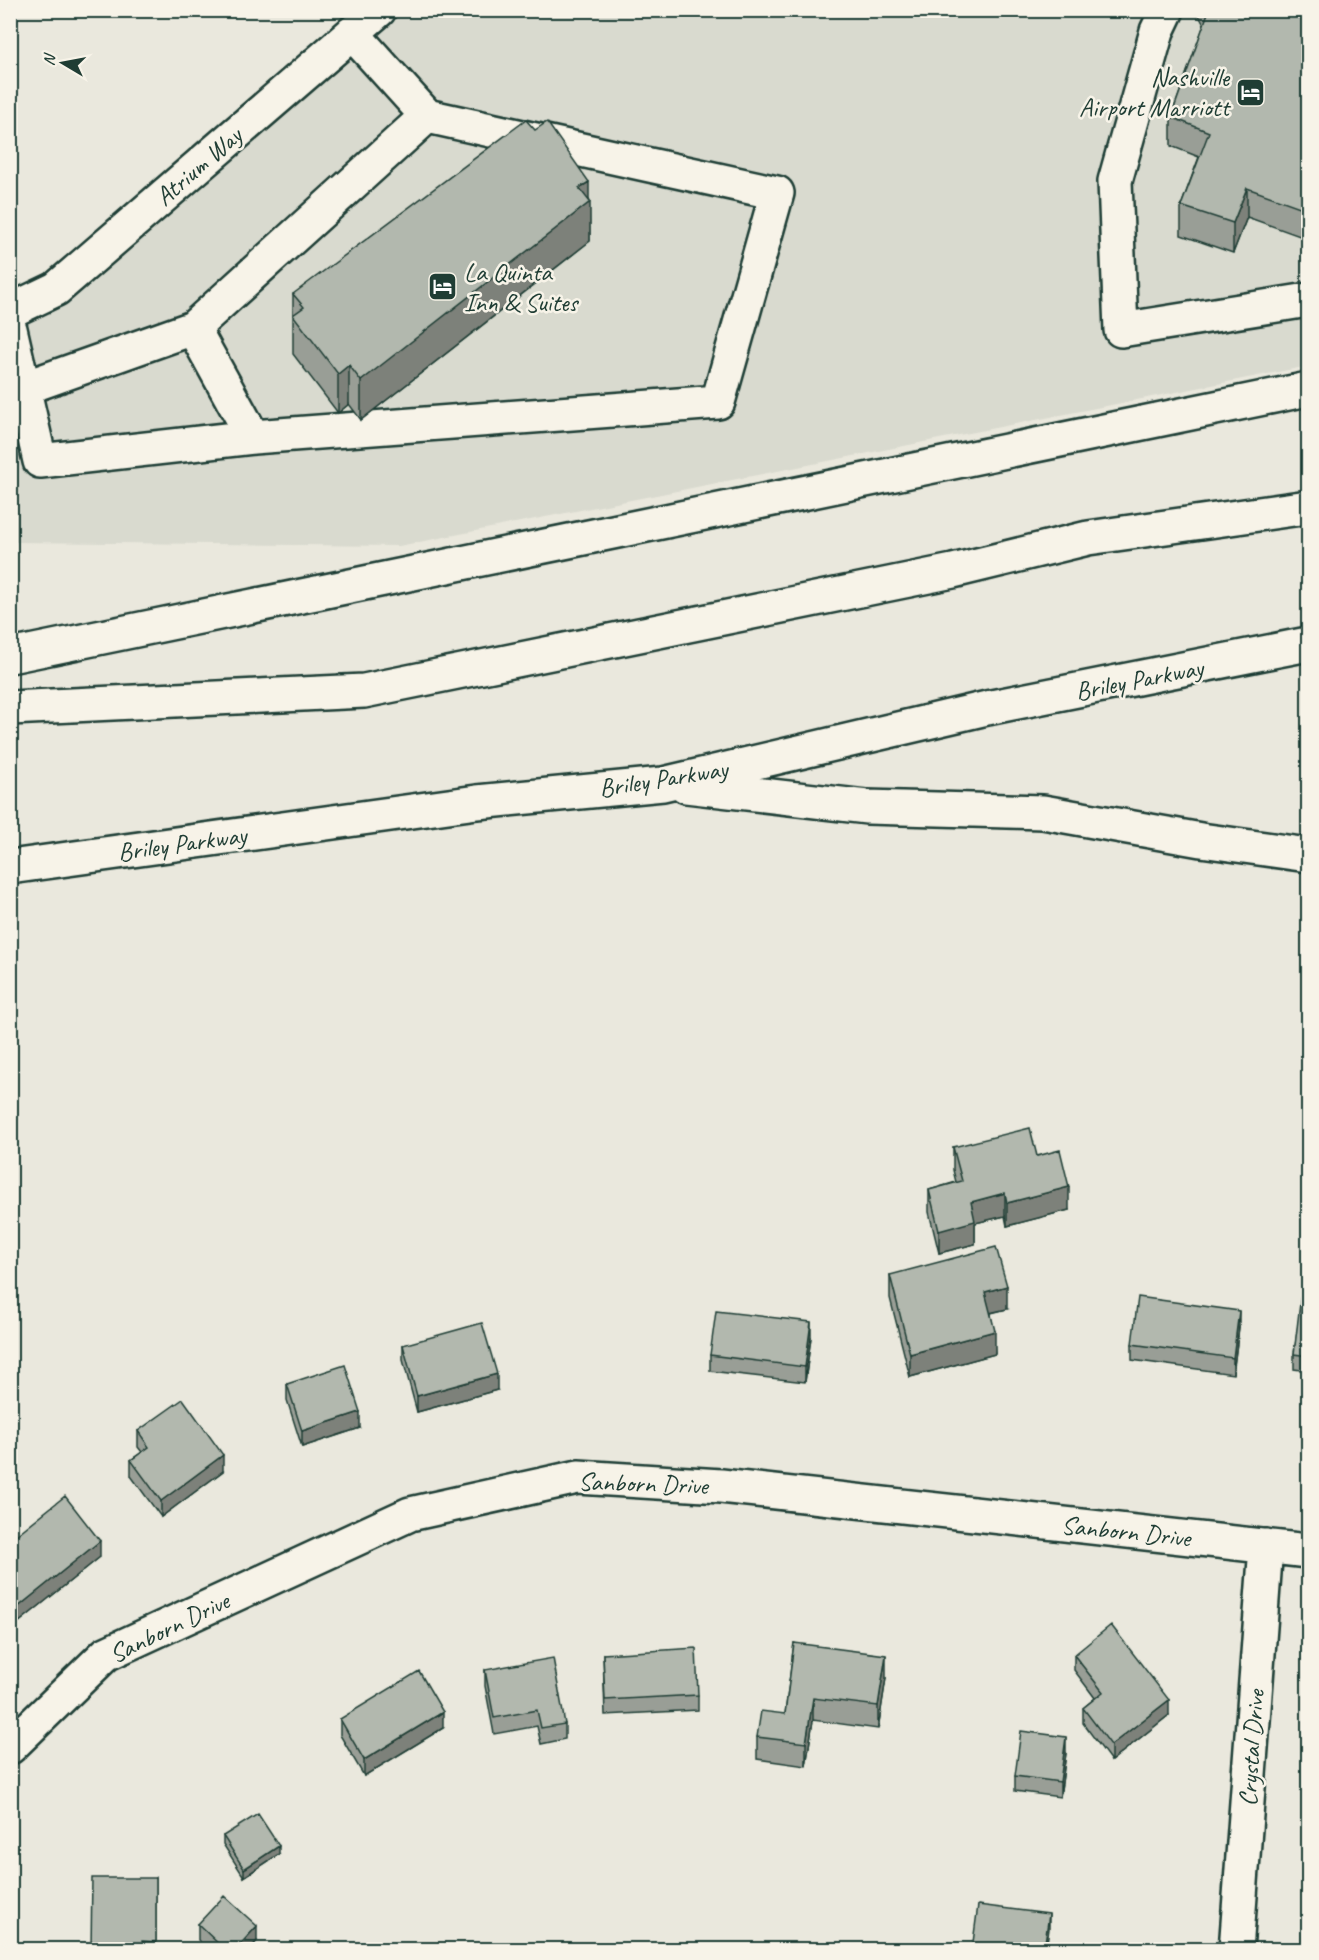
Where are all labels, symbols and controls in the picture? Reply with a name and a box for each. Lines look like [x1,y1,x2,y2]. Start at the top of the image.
north arrow [33,33,93,93]
text: N [39,51,60,67]
place label: Nashville Airport Marriott [1079,61,1231,124]
hotel icon: Nashville Airport Marriott [1234,76,1266,108]
street label: Atrium Way [148,118,250,213]
place label: La Quinta Inn & Suites [464,256,579,319]
hotel icon: La Quinta Inn & Suites [427,271,459,303]
street label: Briley Parkway [1072,651,1208,708]
street label: Briley Parkway [597,752,732,805]
street label: Briley Parkway [116,818,251,869]
street label: Sanborn Drive [578,1465,711,1502]
street label: Sanborn Drive [1060,1508,1195,1555]
street label: Sanborn Drive [104,1583,237,1671]
street label: Crystal Drive [1231,1687,1272,1807]

